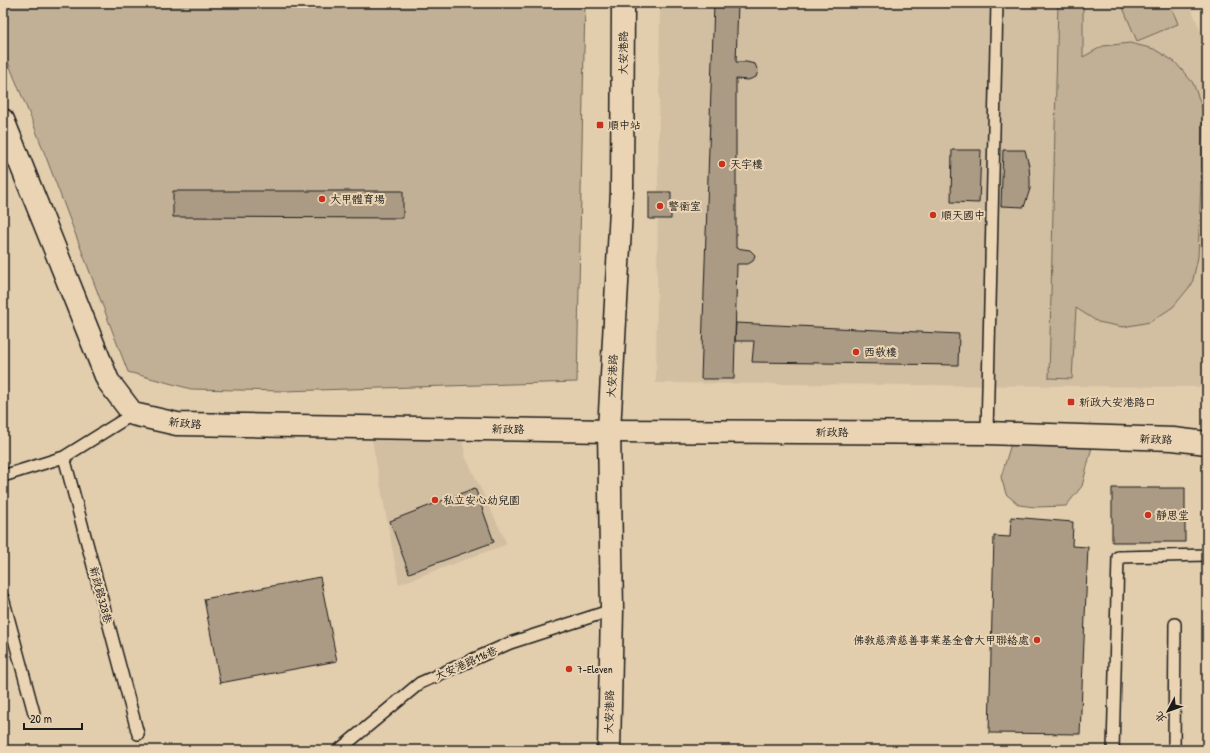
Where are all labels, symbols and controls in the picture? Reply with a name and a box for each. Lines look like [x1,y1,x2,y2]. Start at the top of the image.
street label: 大安港路 [616,31,630,75]
place label: 順中站 [608,118,641,132]
marker: 順中站 [595,120,605,130]
place label: 天宇樓 [730,157,763,171]
marker: 天宇樓 [717,159,727,169]
place label: 大甲體育場 [330,192,385,206]
marker: 大甲體育場 [317,194,327,204]
place label: 警衛室 [668,199,701,213]
marker: 警衛室 [655,201,665,211]
place label: 順天國中 [941,208,985,222]
marker: 順天國中 [928,210,938,220]
place label: 西敬樓 [864,345,897,359]
marker: 西敬樓 [851,347,861,357]
street label: 大安港路 [604,354,620,398]
place label: 新政大安港路口 [1079,395,1156,409]
marker: 新政大安港路口 [1066,397,1076,407]
street label: 新政路 [168,415,202,431]
street label: 新政路 [491,422,525,436]
street label: 新政路 [816,425,849,439]
street label: 新政路 [1139,431,1173,447]
place label: 私立安心幼兒園 [443,493,520,507]
marker: 私立安心幼兒園 [430,495,440,505]
place label: 靜思堂 [1156,508,1189,522]
marker: 靜思堂 [1143,510,1153,520]
street label: 新政路328巷 [87,565,115,625]
place label: 佛教慈濟慈善事業基金會大甲聯絡處 [853,633,1029,647]
marker: 佛教慈濟慈善事業基金會大甲聯絡處 [1032,635,1042,645]
street label: 大安港路116巷 [432,643,500,683]
place label: 7-Eleven [577,662,613,676]
marker: 7-Eleven [564,664,574,674]
street label: 大安港路 [602,690,616,734]
north arrow [1148,691,1188,731]
scale bar [24,705,82,731]
text: 北 [1152,709,1169,726]
text: 20 m [30,710,52,727]

